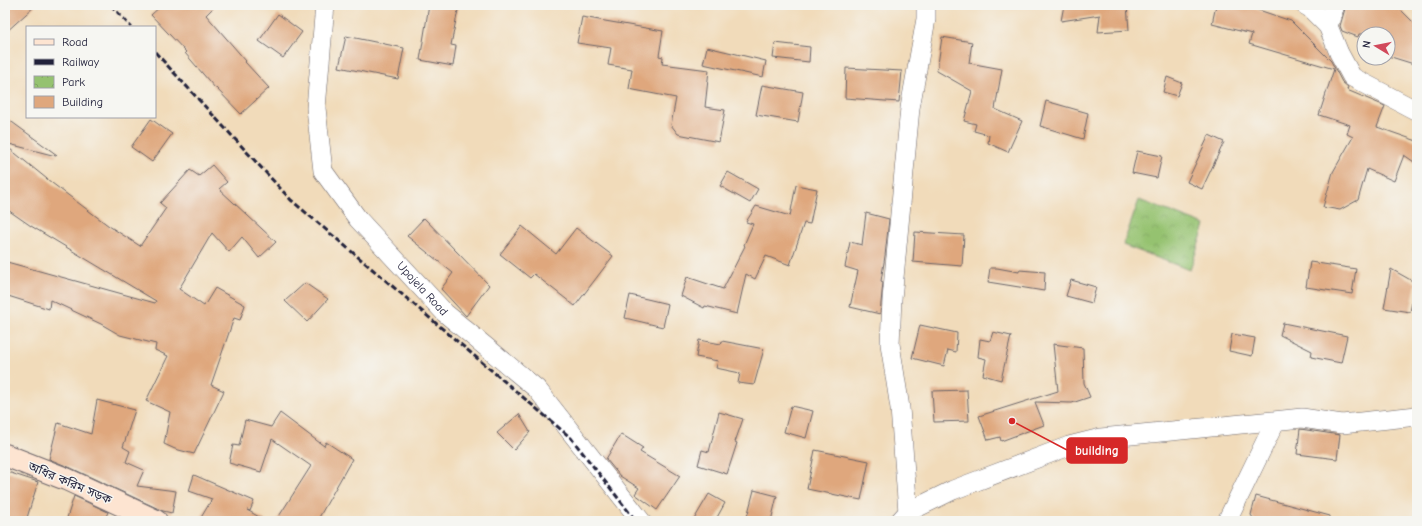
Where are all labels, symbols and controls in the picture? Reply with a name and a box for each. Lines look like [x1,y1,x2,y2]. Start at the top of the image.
legend [26,26,156,118]
north arrow [1356,26,1396,66]
text: Road [62,35,88,49]
text: N [1360,40,1374,49]
text: Railway [62,55,100,69]
text: Park [62,75,85,89]
text: Building [62,95,103,109]
street label: Upojela Road [394,259,451,319]
callout: building [1067,438,1127,463]
text: building [1075,443,1119,458]
street label: অধির করিম সড়ক [25,458,115,507]

